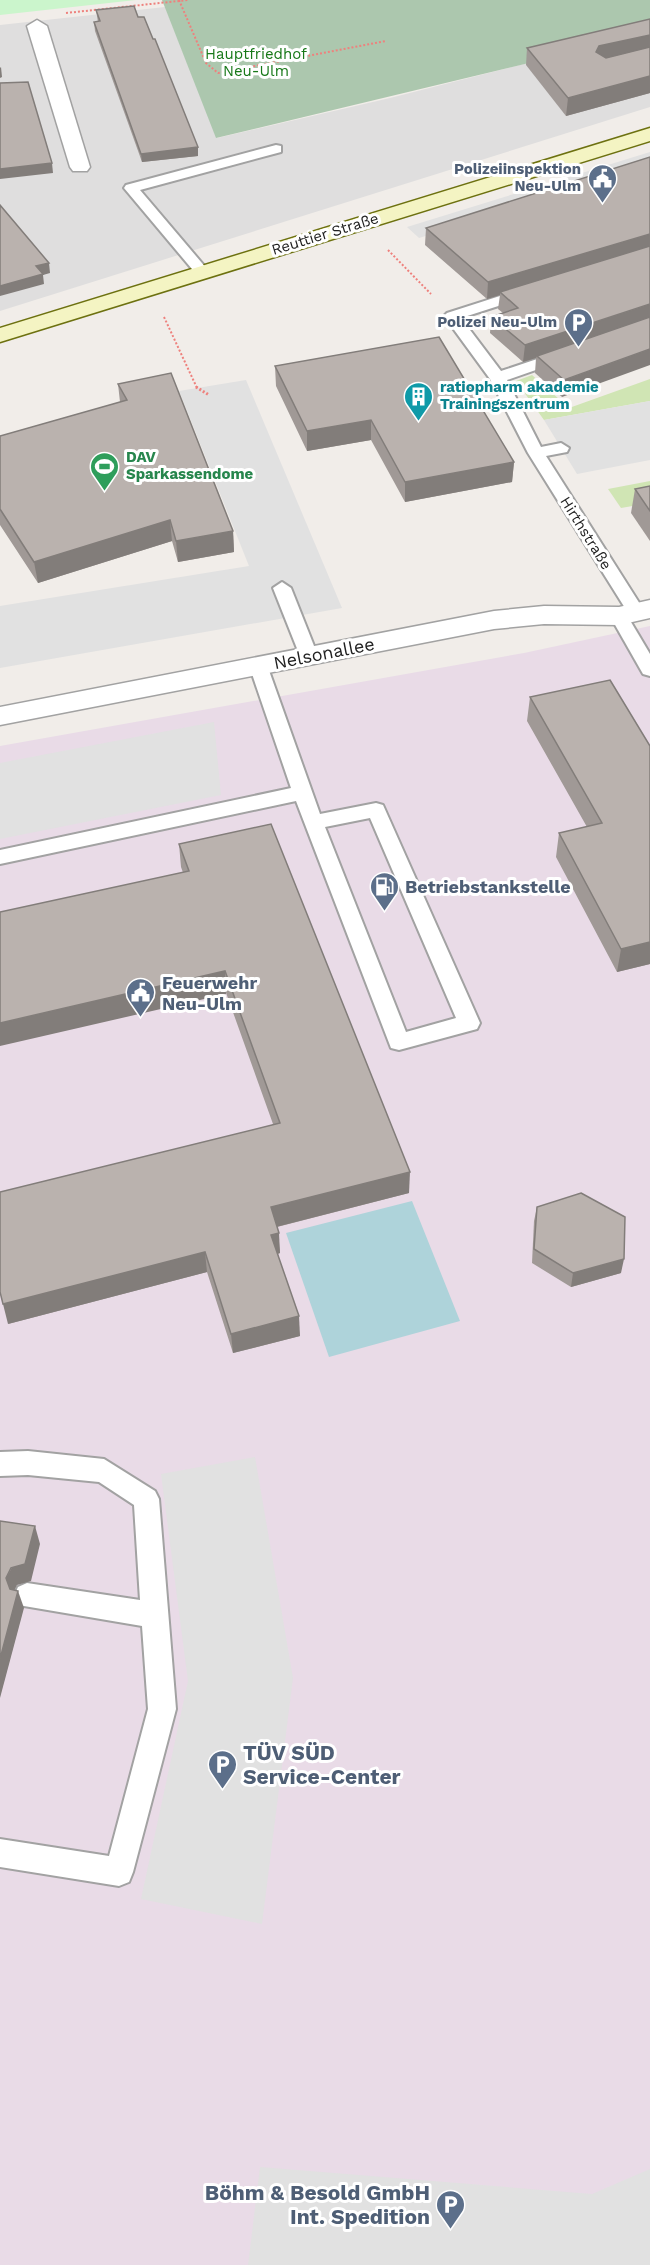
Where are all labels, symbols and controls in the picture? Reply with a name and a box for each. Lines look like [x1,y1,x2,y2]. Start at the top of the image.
park label: Hauptfriedhof Neu-Ulm [205,45,307,80]
place label: Polizeiinspektion Neu-Ulm [454,160,581,195]
public building icon: Polizeiinspektion Neu-Ulm [586,162,618,204]
street label: Reuttier Straße [269,209,381,259]
parking icon: Polizei Neu-Ulm [562,306,594,348]
place label: Polizei Neu-Ulm [437,313,557,331]
place label: ratiopharm akademie Trainingszentrum [440,378,599,413]
building icon: ratiopharm akademie Trainingszentrum [403,380,435,422]
place label: DAV Sparkassendome [126,448,254,483]
sports icon: DAV Sparkassendome [89,450,121,492]
street label: Hirthstraße [556,493,616,573]
street label: Nelsonallee [272,633,376,673]
fuel station icon: Betriebstankstelle [368,870,400,912]
place label: Betriebstankstelle [405,876,571,897]
place label: Feuerwehr Neu-Ulm [162,972,257,1014]
public building icon: Feuerwehr Neu-Ulm [125,976,157,1018]
place label: TÜV SÜD Service-Center [243,1740,401,1789]
parking icon: TÜV SÜD Service-Center [206,1748,238,1790]
place label: Böhm & Besold GmbH Int. Spedition [205,2180,430,2229]
parking icon: Böhm & Besold GmbH Int. Spedition [435,2188,467,2230]

